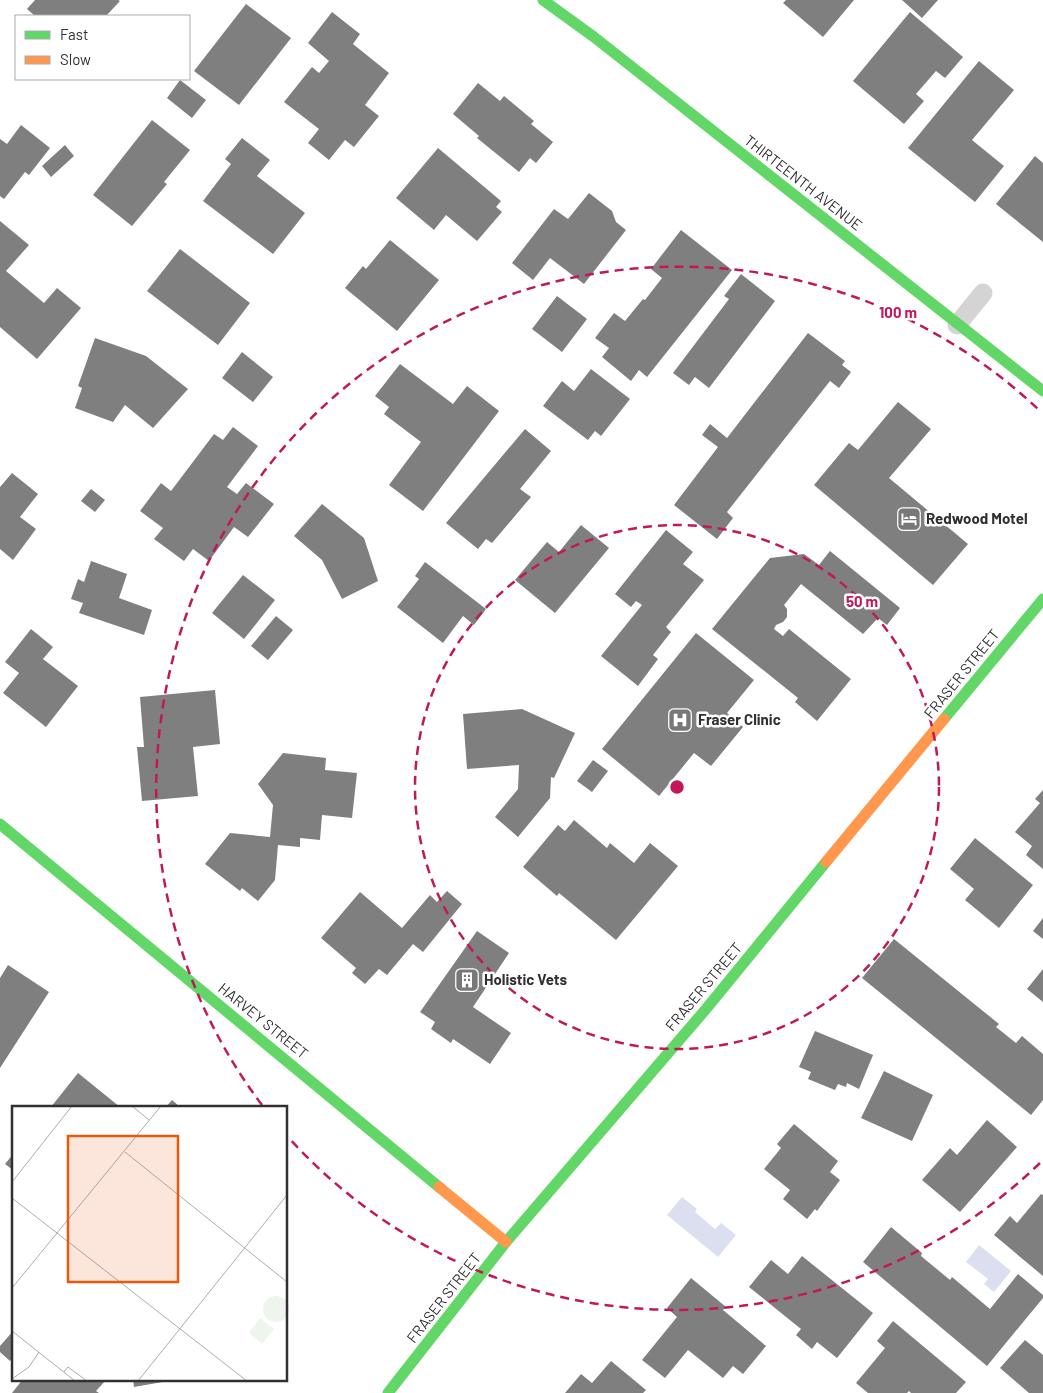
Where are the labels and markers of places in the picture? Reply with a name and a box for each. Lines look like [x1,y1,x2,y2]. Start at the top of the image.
hotel icon: Redwood Motel [896,506,922,532]
place label: Redwood Motel [926,509,1028,527]
hospital icon: Fraser Clinic [667,707,693,733]
place label: Fraser Clinic [698,710,781,728]
centre of rings [668,778,686,796]
building icon: Holistic Vets [454,967,480,993]
place label: Holistic Vets [484,970,567,988]

